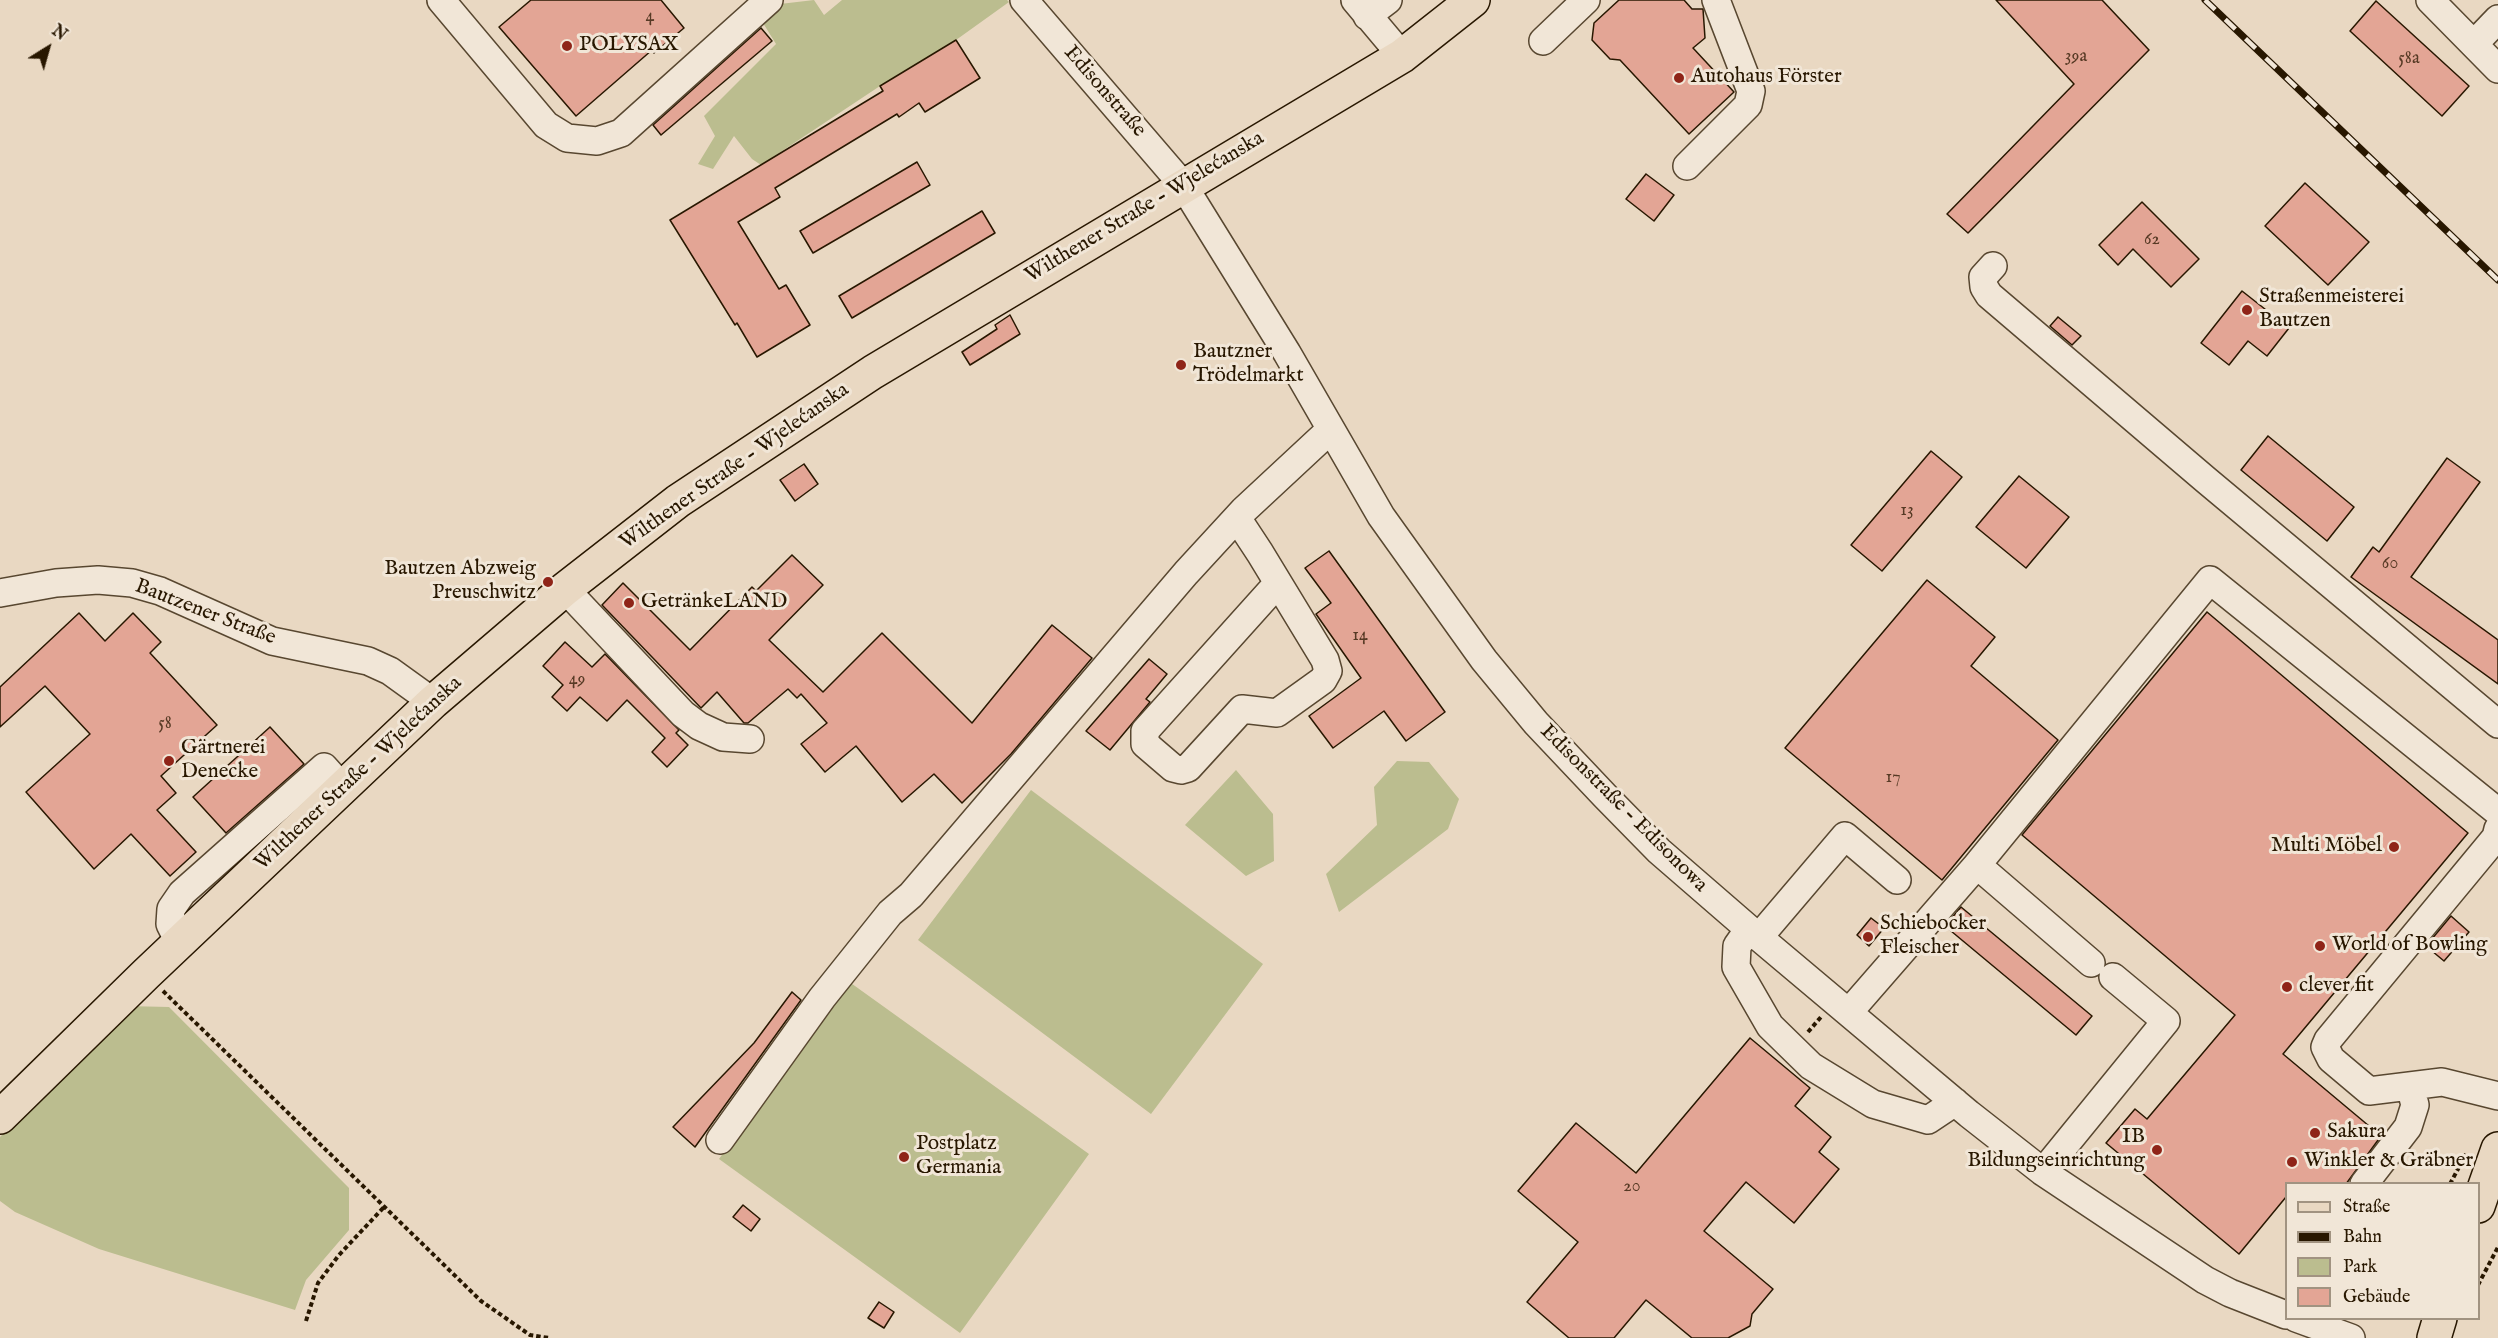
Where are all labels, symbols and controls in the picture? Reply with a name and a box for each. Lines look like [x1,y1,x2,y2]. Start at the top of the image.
house number: 4 [646,6,654,28]
north arrow [18,18,78,78]
text: N [47,21,70,46]
place label: POLYSAX [579,33,679,59]
marker: POLYSAX [560,39,574,53]
street label: Edisonstraße [1057,41,1151,143]
house number: 39a [2065,46,2087,68]
house number: 58a [2398,48,2420,70]
place label: Autohaus Förster [1691,65,1842,91]
marker: Autohaus Förster [1672,71,1686,85]
street label: Wilthener Straße - Wjelećanska [1021,127,1269,289]
house number: 62 [2144,229,2160,251]
place label: Straßenmeisterei Bautzen [2259,285,2404,335]
marker: Straßenmeisterei Bautzen [2240,303,2254,317]
place label: Bautzner Trödelmarkt [1193,340,1304,390]
marker: Bautzner Trödelmarkt [1174,358,1188,372]
street label: Wilthener Straße - Wjelećanska [616,378,854,556]
house number: 13 [1900,500,1914,522]
house number: 60 [2382,553,2398,575]
place label: Bautzen Abzweig Preuschwitz [384,557,536,607]
street label: Bautzener Straße [131,575,279,651]
marker: Bautzen Abzweig Preuschwitz [541,575,555,589]
place label: GetränkeLAND [641,590,787,616]
marker: GetränkeLAND [622,596,636,610]
house number: 14 [1352,625,1368,647]
house number: 49 [569,669,585,691]
street label: Wilthener Straße - Wjelećanska [250,671,468,877]
house number: 58 [158,713,172,735]
street label: Edisonstraße - Edisonowa [1534,720,1712,898]
place label: Gärtnerei Denecke [181,736,265,786]
marker: Gärtnerei Denecke [162,754,176,768]
house number: 17 [1885,767,1901,789]
place label: Multi Möbel [2271,834,2382,860]
marker: Multi Möbel [2387,840,2401,854]
place label: Schiebocker Fleischer [1880,912,1986,962]
marker: Schiebocker Fleischer [1861,930,1875,944]
place label: World of Bowling [2332,933,2487,959]
marker: World of Bowling [2313,939,2327,953]
place label: clever fit [2299,974,2374,1000]
marker: clever fit [2280,980,2294,994]
place label: Sakura [2327,1120,2386,1146]
place label: IB Bildungseinrichtung [1967,1125,2145,1175]
marker: Sakura [2308,1126,2322,1140]
place label: Postplatz Germania [916,1132,1001,1182]
marker: IB Bildungseinrichtung [2150,1143,2164,1157]
place label: Winkler & Gräbner [2304,1149,2473,1175]
marker: Postplatz Germania [897,1150,911,1164]
marker: Winkler & Gräbner [2285,1155,2299,1169]
house number: 20 [1623,1176,1641,1198]
legend [2285,1182,2480,1320]
text: Straße [2343,1196,2390,1219]
text: Bahn [2343,1226,2382,1249]
text: Park [2343,1256,2377,1279]
text: Gebäude [2343,1286,2410,1309]

